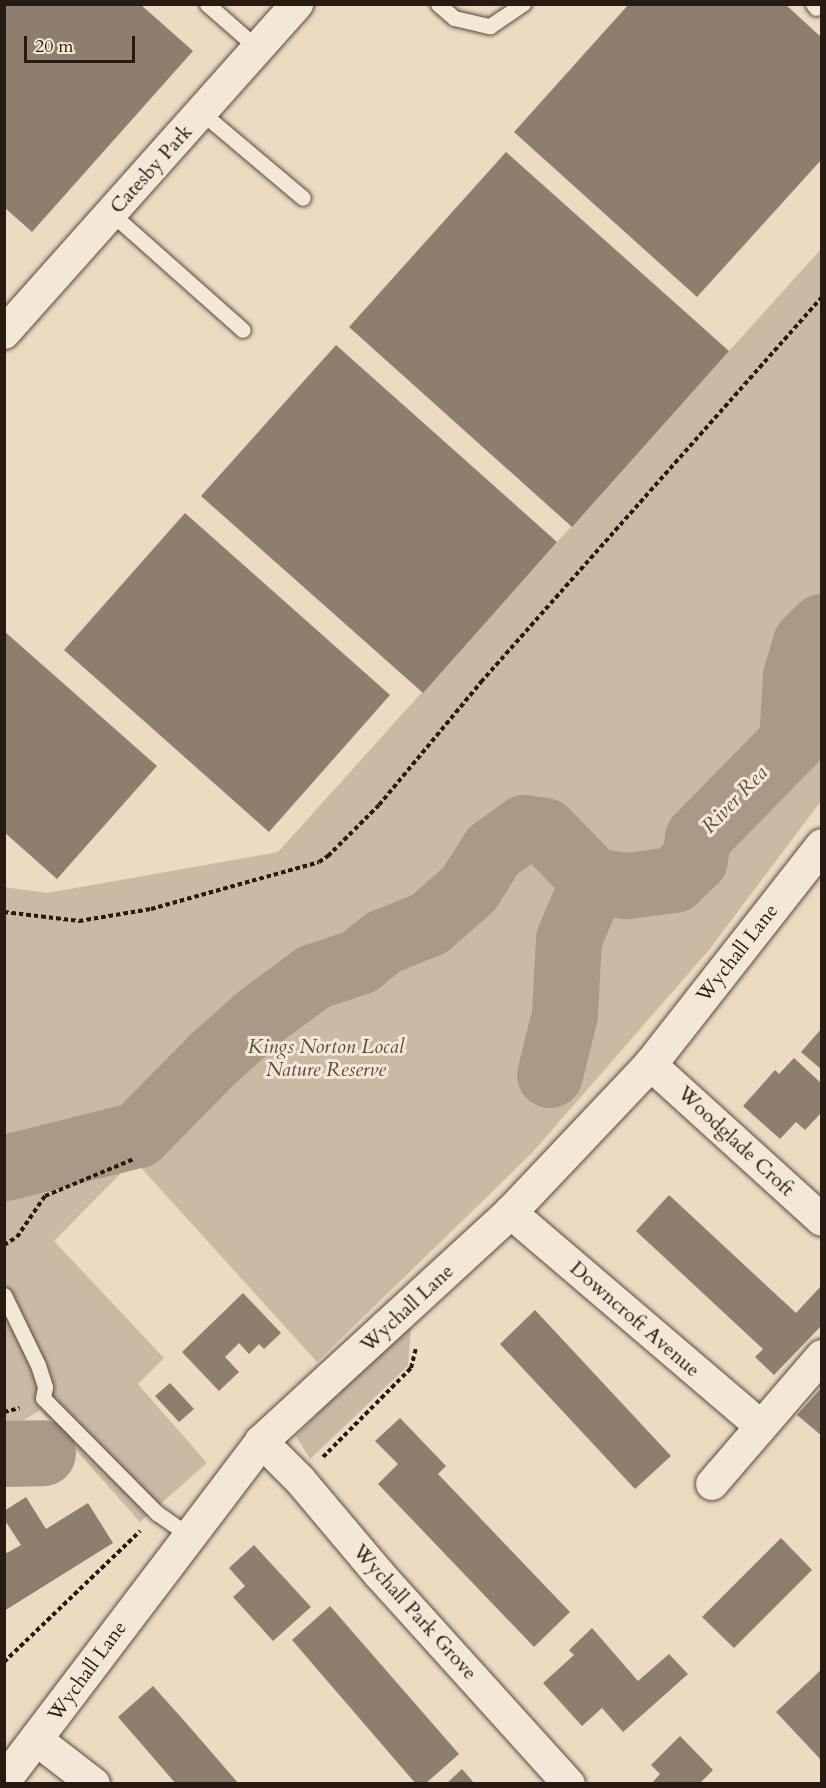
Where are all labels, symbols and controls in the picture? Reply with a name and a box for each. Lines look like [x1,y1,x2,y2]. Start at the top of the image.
scale bar [27,24,138,62]
text: 20 m [35,34,74,59]
street label: Catesby Park [105,120,197,218]
water label: River Rea [697,761,773,839]
street label: Wychall Lane [691,899,783,1007]
park label: Kings Norton Local Nature Reserve [248,1034,404,1081]
street label: Woodglade Croft [673,1081,799,1201]
street label: Downcroft Avenue [565,1256,705,1382]
street label: Wychall Lane [356,1259,458,1357]
street label: Wychall Park Grove [348,1539,482,1685]
street label: Wychall Lane [43,1616,131,1726]

